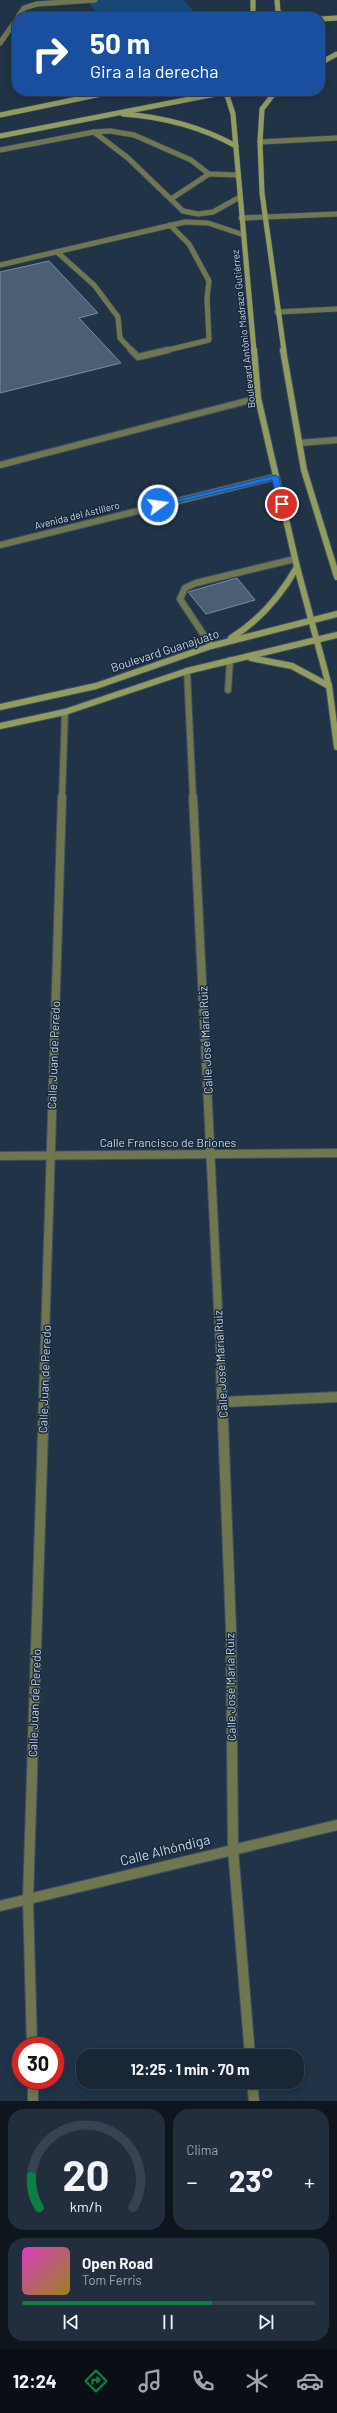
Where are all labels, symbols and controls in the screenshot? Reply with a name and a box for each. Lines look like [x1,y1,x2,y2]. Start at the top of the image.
text: 50 m [90,26,150,60]
icon: right [24,28,76,80]
text: Gira a la derecha [90,60,218,82]
street label: Boulevard Antônio Madrazo Gutiérrez [229,249,257,409]
position arrow [137,484,179,526]
pin [265,487,299,521]
icon: arrive [271,493,293,515]
street label: Avenida del Astillero [33,499,121,531]
street label: Boulevard Guanajuato [109,626,221,674]
street label: Calle José María Ruiz [195,986,215,1094]
street label: Calle Juan de Peredo [44,1001,62,1109]
street label: Calle Francisco de Briones [100,1135,237,1149]
street label: Calle José María Ruiz [210,1310,230,1418]
street label: Calle Juan de Peredo [35,1325,53,1433]
street label: Calle José María Ruiz [222,1633,238,1741]
street label: Calle Juan de Peredo [25,1649,43,1757]
street label: Calle Alhóndiga [118,1830,212,1869]
speed limit sign: 30 [12,2037,64,2089]
text: 12:25 · 1 min · 70 m [130,2060,250,2078]
text: Clima [187,2142,218,2158]
text: 20 [63,2148,110,2198]
text: 23° [229,2162,273,2198]
text: − [187,2168,198,2194]
text: + [304,2168,315,2194]
text: km/h [70,2197,102,2214]
text: Open Road [82,2254,153,2272]
text: Tom Ferris [82,2272,142,2288]
icon: previous [60,2311,82,2333]
icon: pause [157,2311,179,2333]
icon: next [255,2311,277,2333]
icon: directions [82,2367,110,2395]
icon: music [136,2367,164,2395]
icon: phone [189,2367,217,2395]
icon: climate [243,2367,271,2395]
icon: car [296,2367,324,2395]
text: 12:24 [13,2370,57,2392]

